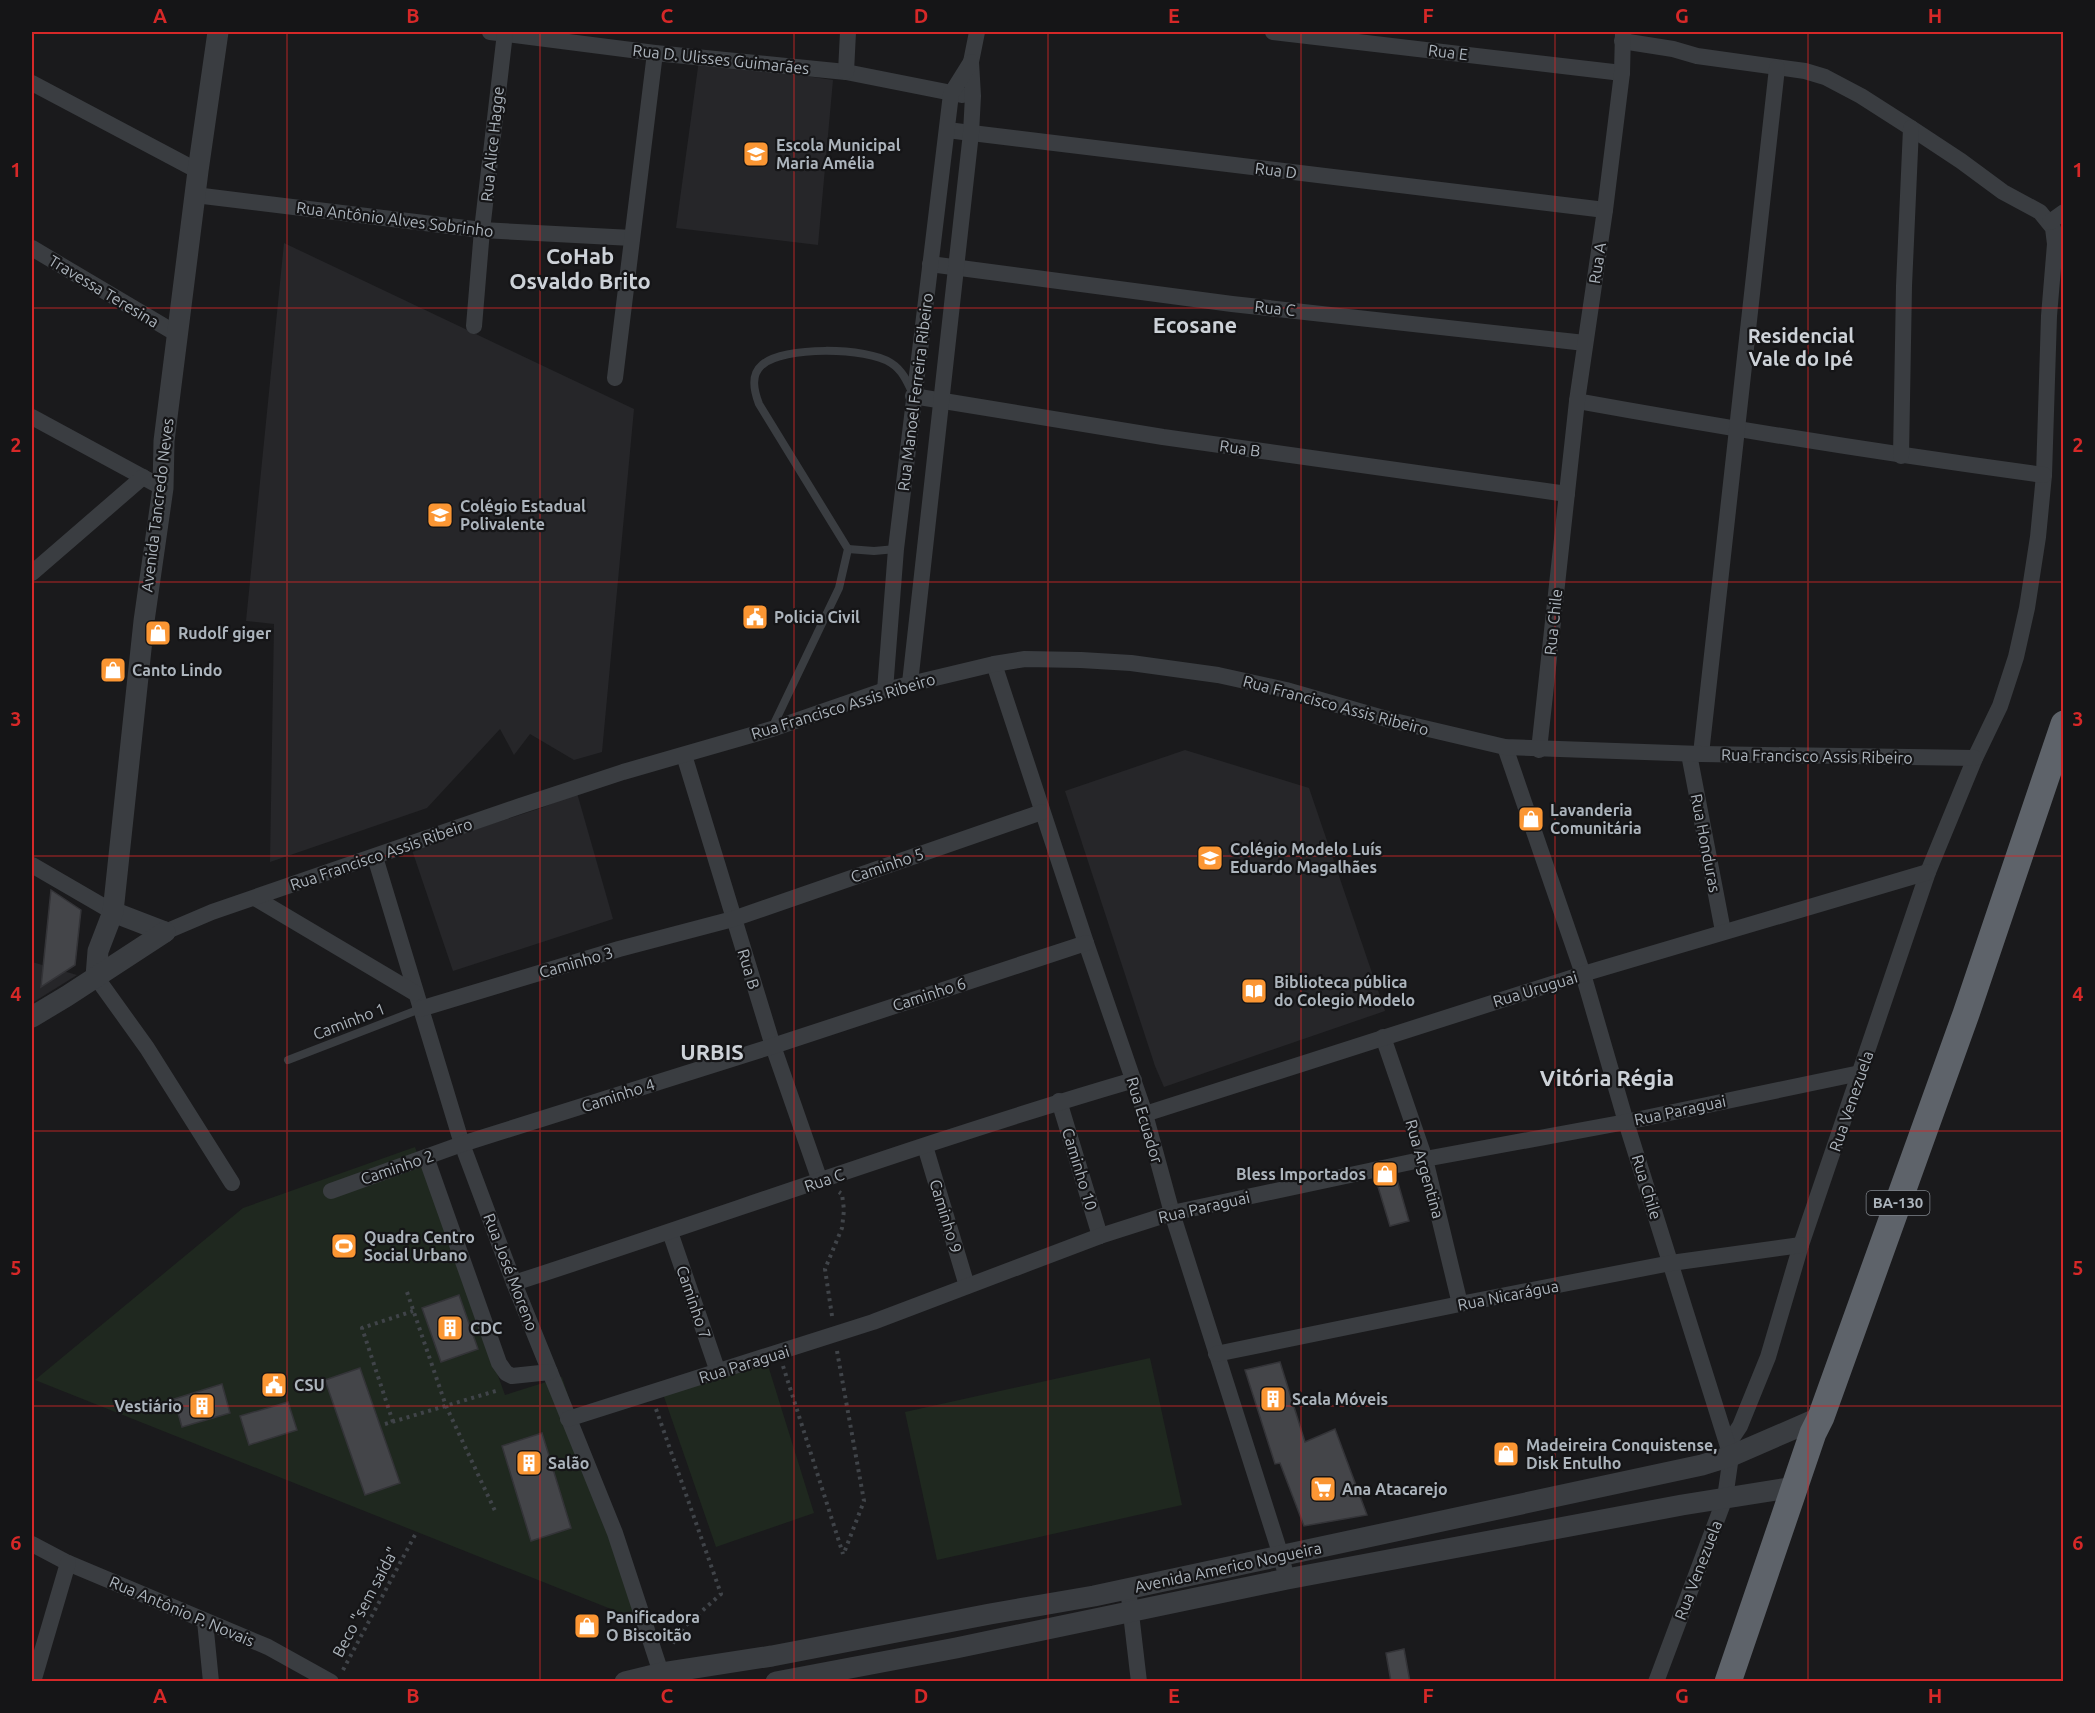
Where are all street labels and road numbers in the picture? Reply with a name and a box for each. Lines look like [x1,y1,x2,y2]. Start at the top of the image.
street label: Rua D. Ulisses Guimarães [632,41,810,77]
street label: Rua E [1427,41,1469,63]
street label: Rua Alice Hagge [477,85,507,203]
street label: Rua D [1254,158,1298,182]
street label: Rua Antônio Alves Sobrinho [295,198,495,240]
street label: Rua A [1585,241,1609,285]
street label: Travessa Teresina [46,251,162,331]
street label: Rua Manoel Ferreira Ribeiro [894,292,936,492]
street label: Rua C [1254,297,1296,319]
street label: Avenida Tancredo Neves [137,417,177,593]
street label: Rua B [1218,436,1262,460]
street label: Rua Chile [1541,588,1565,656]
street label: Rua Francisco Assis Ribeiro [749,669,937,743]
street label: Rua Francisco Assis Ribeiro [1241,672,1431,738]
street label: Rua Francisco Assis Ribeiro [1721,745,1913,767]
street label: Rua Honduras [1688,792,1724,894]
street label: Rua Francisco Assis Ribeiro [287,814,475,894]
street label: Caminho 5 [848,844,926,886]
street label: Caminho 3 [537,943,615,981]
street label: Rua B [734,947,764,991]
street label: Rua Uruguai [1490,968,1580,1010]
street label: Caminho 6 [890,974,968,1014]
street label: Caminho 1 [310,999,388,1043]
street label: Rua Venezuela [1825,1048,1877,1154]
street label: Caminho 4 [579,1075,657,1115]
street label: Rua Ecuador [1123,1075,1167,1165]
street label: Rua Paraguai [1632,1091,1728,1129]
street label: Rua Argentina [1402,1117,1448,1221]
street label: Caminho 10 [1059,1126,1101,1212]
street label: Caminho 2 [358,1146,436,1188]
street label: Rua Chile [1629,1152,1665,1222]
street label: Rua C [802,1165,846,1195]
street label: Caminho 9 [926,1177,966,1255]
street label: Rua Paraguai [1156,1188,1252,1226]
road number: BA-130 [1866,1191,1930,1215]
street label: Rua José Moreno [480,1211,542,1333]
street label: Caminho 7 [673,1263,715,1341]
street label: Rua Nicarágua [1456,1276,1560,1314]
street label: Rua Paraguai [697,1342,791,1386]
street label: Rua Venezuela [1671,1518,1725,1622]
street label: Avenida Americo Nogueira [1133,1538,1323,1596]
street label: Beco "sem saída" [328,1544,402,1660]
street label: Rua Antônio P. Novais [107,1572,257,1650]

